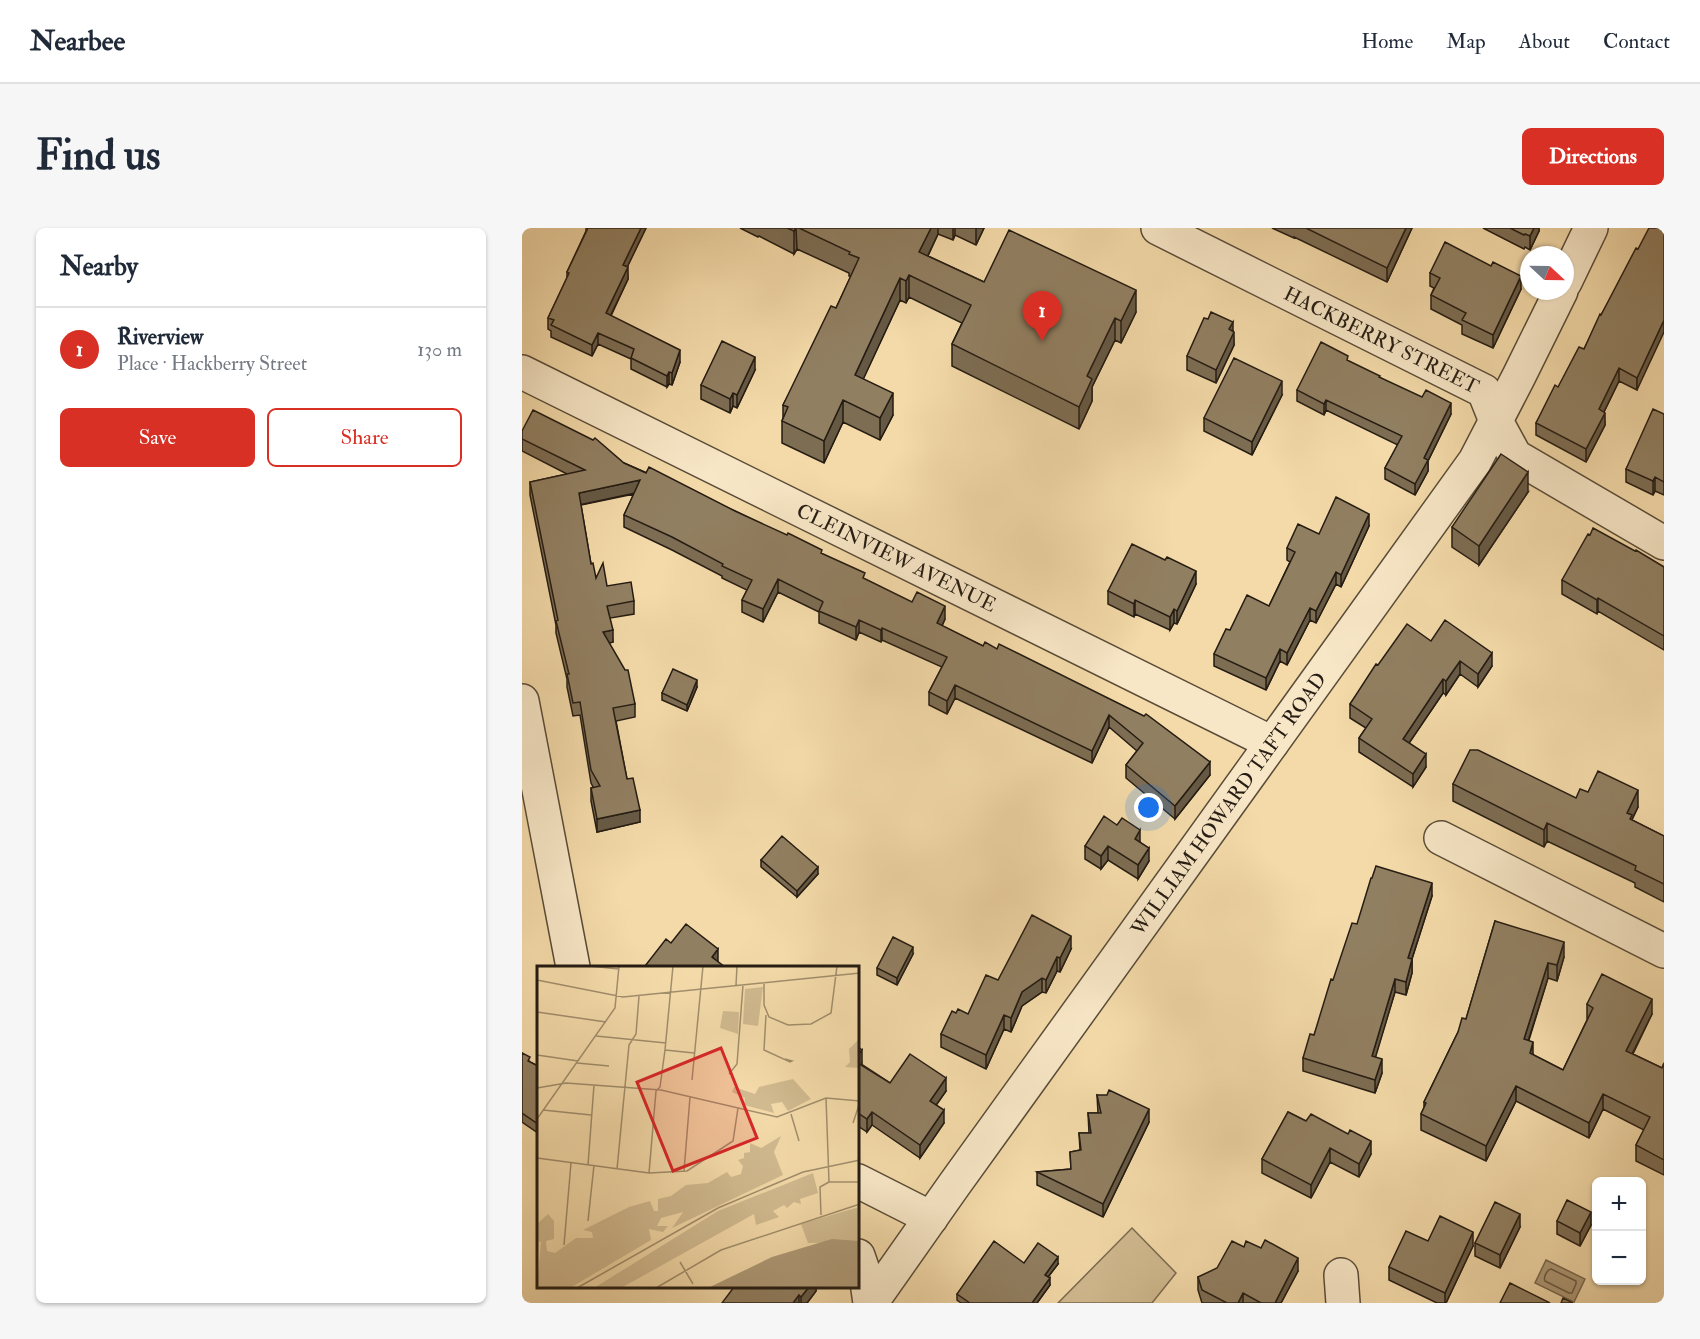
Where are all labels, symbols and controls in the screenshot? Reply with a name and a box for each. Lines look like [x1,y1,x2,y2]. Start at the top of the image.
text: Nearbee [30,24,125,59]
text: Home [1361,28,1413,55]
text: Map [1446,28,1486,55]
text: About [1519,28,1570,55]
text: Contact [1603,28,1670,55]
button: Directions [1522,128,1664,185]
text: Find us [36,130,160,182]
north arrow [1520,246,1574,300]
text: Nearby [60,251,138,283]
street label: HACKBERRY STREET [1280,281,1483,399]
pin: 1 [1022,291,1062,341]
text: Riverview [117,323,203,351]
text: 1 [76,337,83,362]
text: 130 m [417,337,462,362]
text: Place · Hackberry Street [117,351,307,376]
button: Save [60,408,255,467]
button: Share [267,408,462,467]
street label: CLEINVIEW AVENUE [793,497,1001,617]
street label: WILLIAM HOWARD TAFT ROAD [1125,667,1332,941]
your location [1134,793,1163,822]
inset map [537,966,860,1288]
map controls [1592,1177,1646,1285]
button: + [1592,1177,1646,1231]
button: − [1592,1231,1646,1285]

